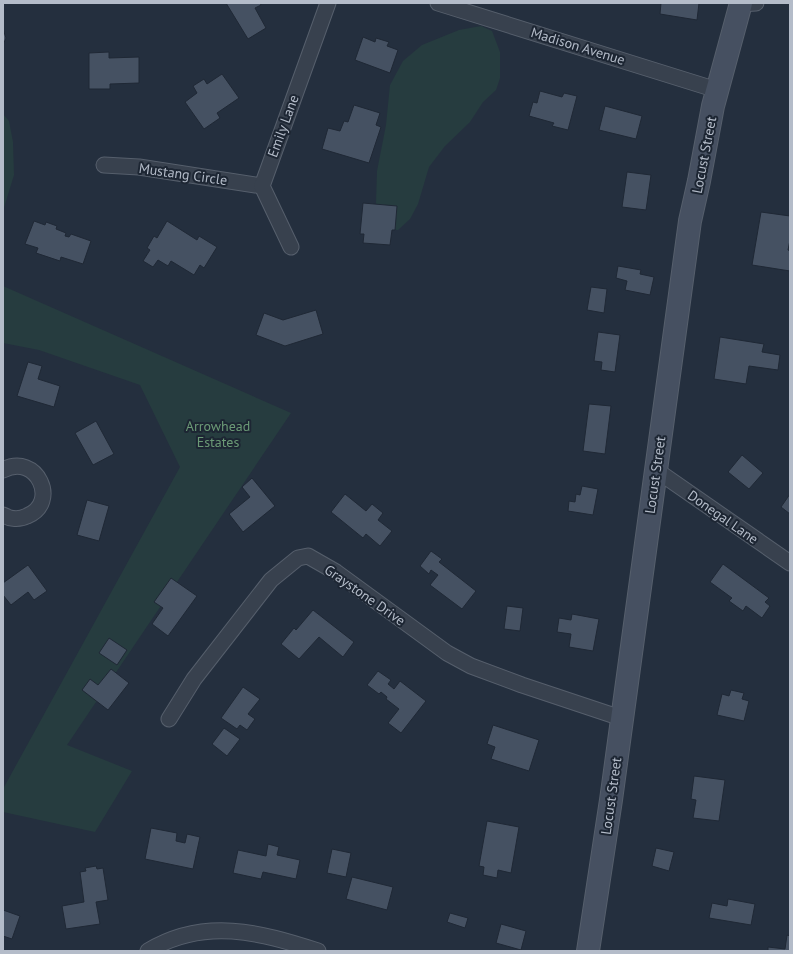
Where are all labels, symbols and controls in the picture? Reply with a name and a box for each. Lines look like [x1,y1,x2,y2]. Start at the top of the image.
street label: Madison Avenue [529,23,627,69]
street label: Emily Lane [263,92,303,160]
street label: Locust Street [688,115,720,195]
street label: Mustang Circle [138,159,228,189]
park label: Arrowhead Estates [186,417,250,451]
street label: Locust Street [641,435,669,515]
street label: Donegal Lane [684,486,762,548]
street label: Graystone Drive [321,560,409,630]
street label: Locust Street [597,756,625,836]

